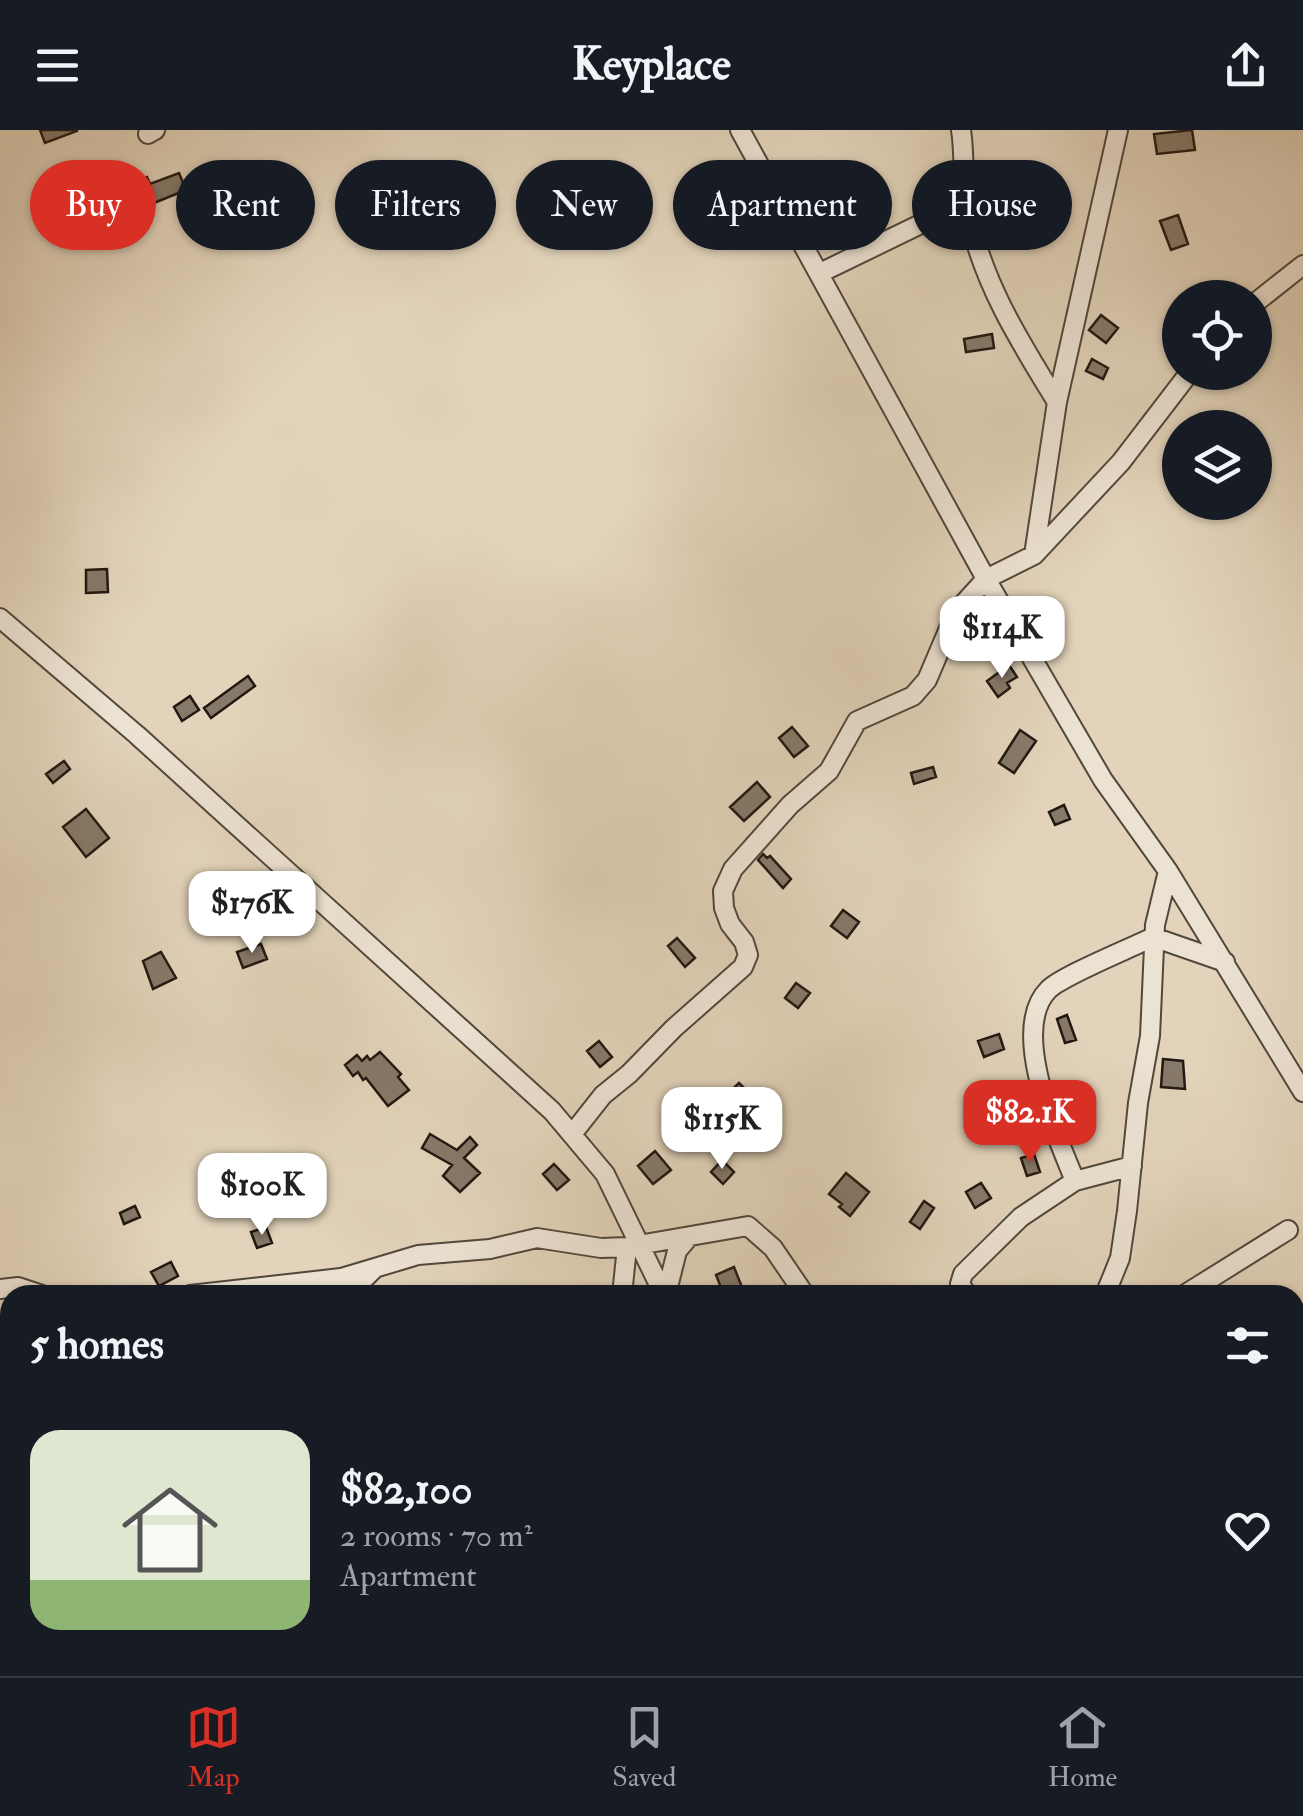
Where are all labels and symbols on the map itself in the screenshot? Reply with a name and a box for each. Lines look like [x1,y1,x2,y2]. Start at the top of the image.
pin: $114K [932,596,1072,681]
pin: $176K [182,871,322,956]
pin: $82.1K [949,1080,1111,1165]
pin: $115K [652,1087,792,1172]
pin: $100K [192,1153,332,1238]

